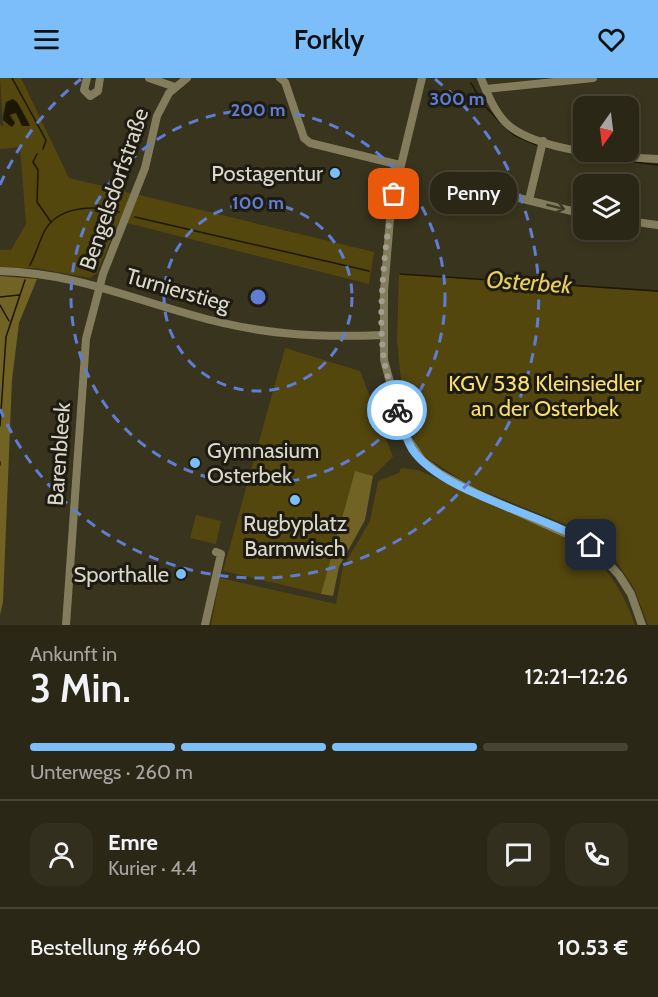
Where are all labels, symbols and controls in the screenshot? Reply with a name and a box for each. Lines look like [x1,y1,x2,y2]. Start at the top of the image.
icon: menu [30,23,63,56]
text: Forkly [294,23,364,56]
icon: heart [595,23,628,56]
text: 300 m [430,88,484,110]
north arrow [573,96,639,162]
map controls [573,96,639,240]
text: 200 m [231,99,285,121]
street label: Bengelsdorfstraße [74,104,154,274]
place label: Postagentur [211,160,323,187]
marker: Postagentur [328,166,342,180]
pin [368,168,419,219]
callout: Penny [430,173,517,215]
button: layers [573,174,639,240]
icon: bag [377,177,410,210]
text: Penny [446,181,501,205]
text: 100 m [232,192,284,214]
one-way arrow [546,201,565,213]
street label: Turnierstieg [123,262,234,318]
water label: Osterbek [485,265,573,300]
centre of rings [248,287,268,307]
park label: KGV 538 Kleinsiedler an der Osterbek [448,370,642,422]
courier [367,380,427,440]
icon: bike [381,394,414,427]
street label: Barenbleek [42,401,76,507]
place label: Gymnasium Osterbek [207,437,319,489]
marker: Gymnasium Osterbek [188,456,202,470]
marker: Rugbyplatz Barmwisch [288,493,302,507]
place label: Rugbyplatz Barmwisch [243,510,347,562]
pin [565,519,616,570]
icon: home [574,528,607,561]
place label: Sporthalle [74,561,169,588]
marker: Sporthalle [174,567,188,581]
text: Ankunft in [30,642,117,666]
text: 12:21–12:26 [525,663,628,690]
text: 3 Min. [30,664,131,712]
text: Unterwegs · 260 m [30,760,193,784]
button: person [30,823,93,886]
button: chat [487,823,550,886]
button: phone [565,823,628,886]
text: Emre [108,829,158,856]
text: Kurier · 4.4 [108,856,197,880]
text: Bestellung #6640 [30,934,201,961]
text: 10.53 € [557,934,628,961]

